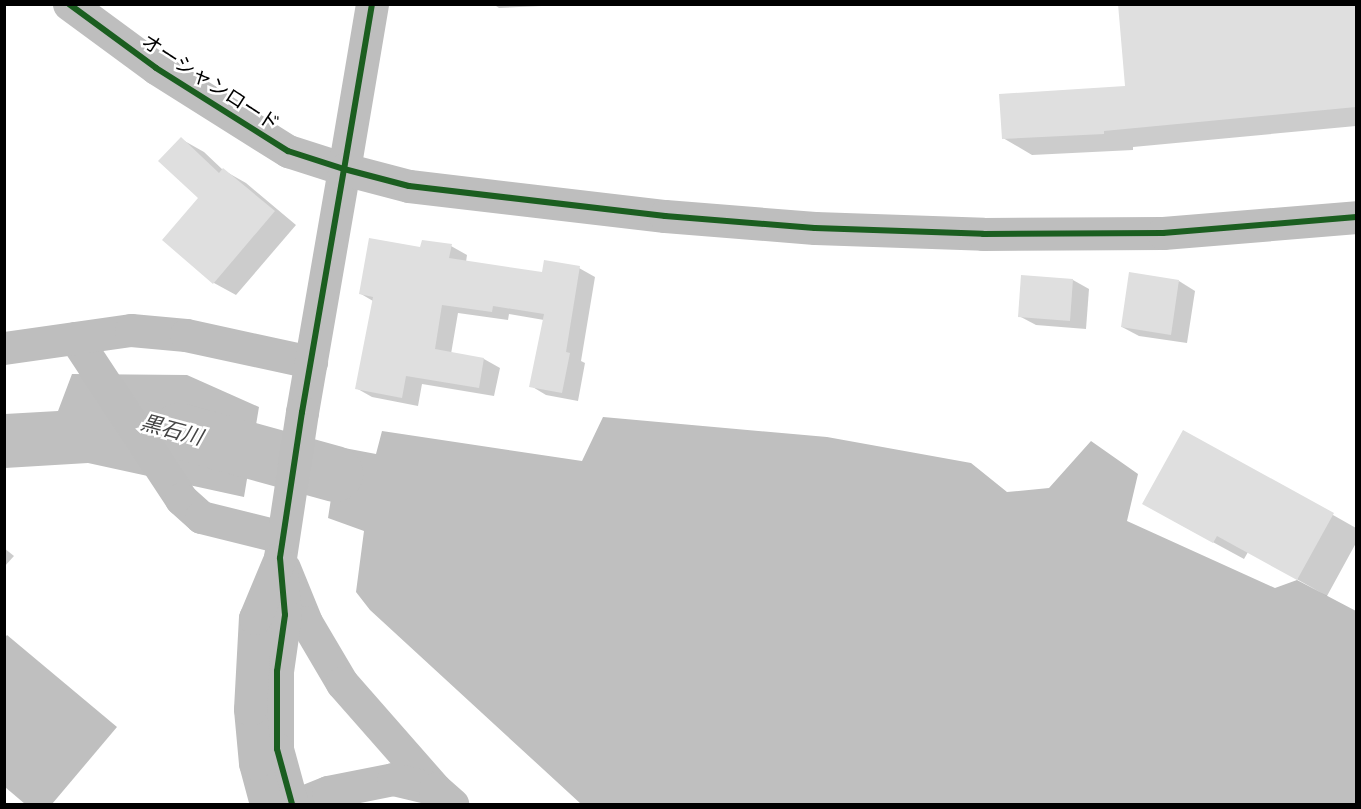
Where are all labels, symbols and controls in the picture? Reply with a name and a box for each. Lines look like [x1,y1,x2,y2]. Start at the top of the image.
street label: オーシャンロード [137,28,285,136]
water label: 黒石川 [138,409,206,449]

